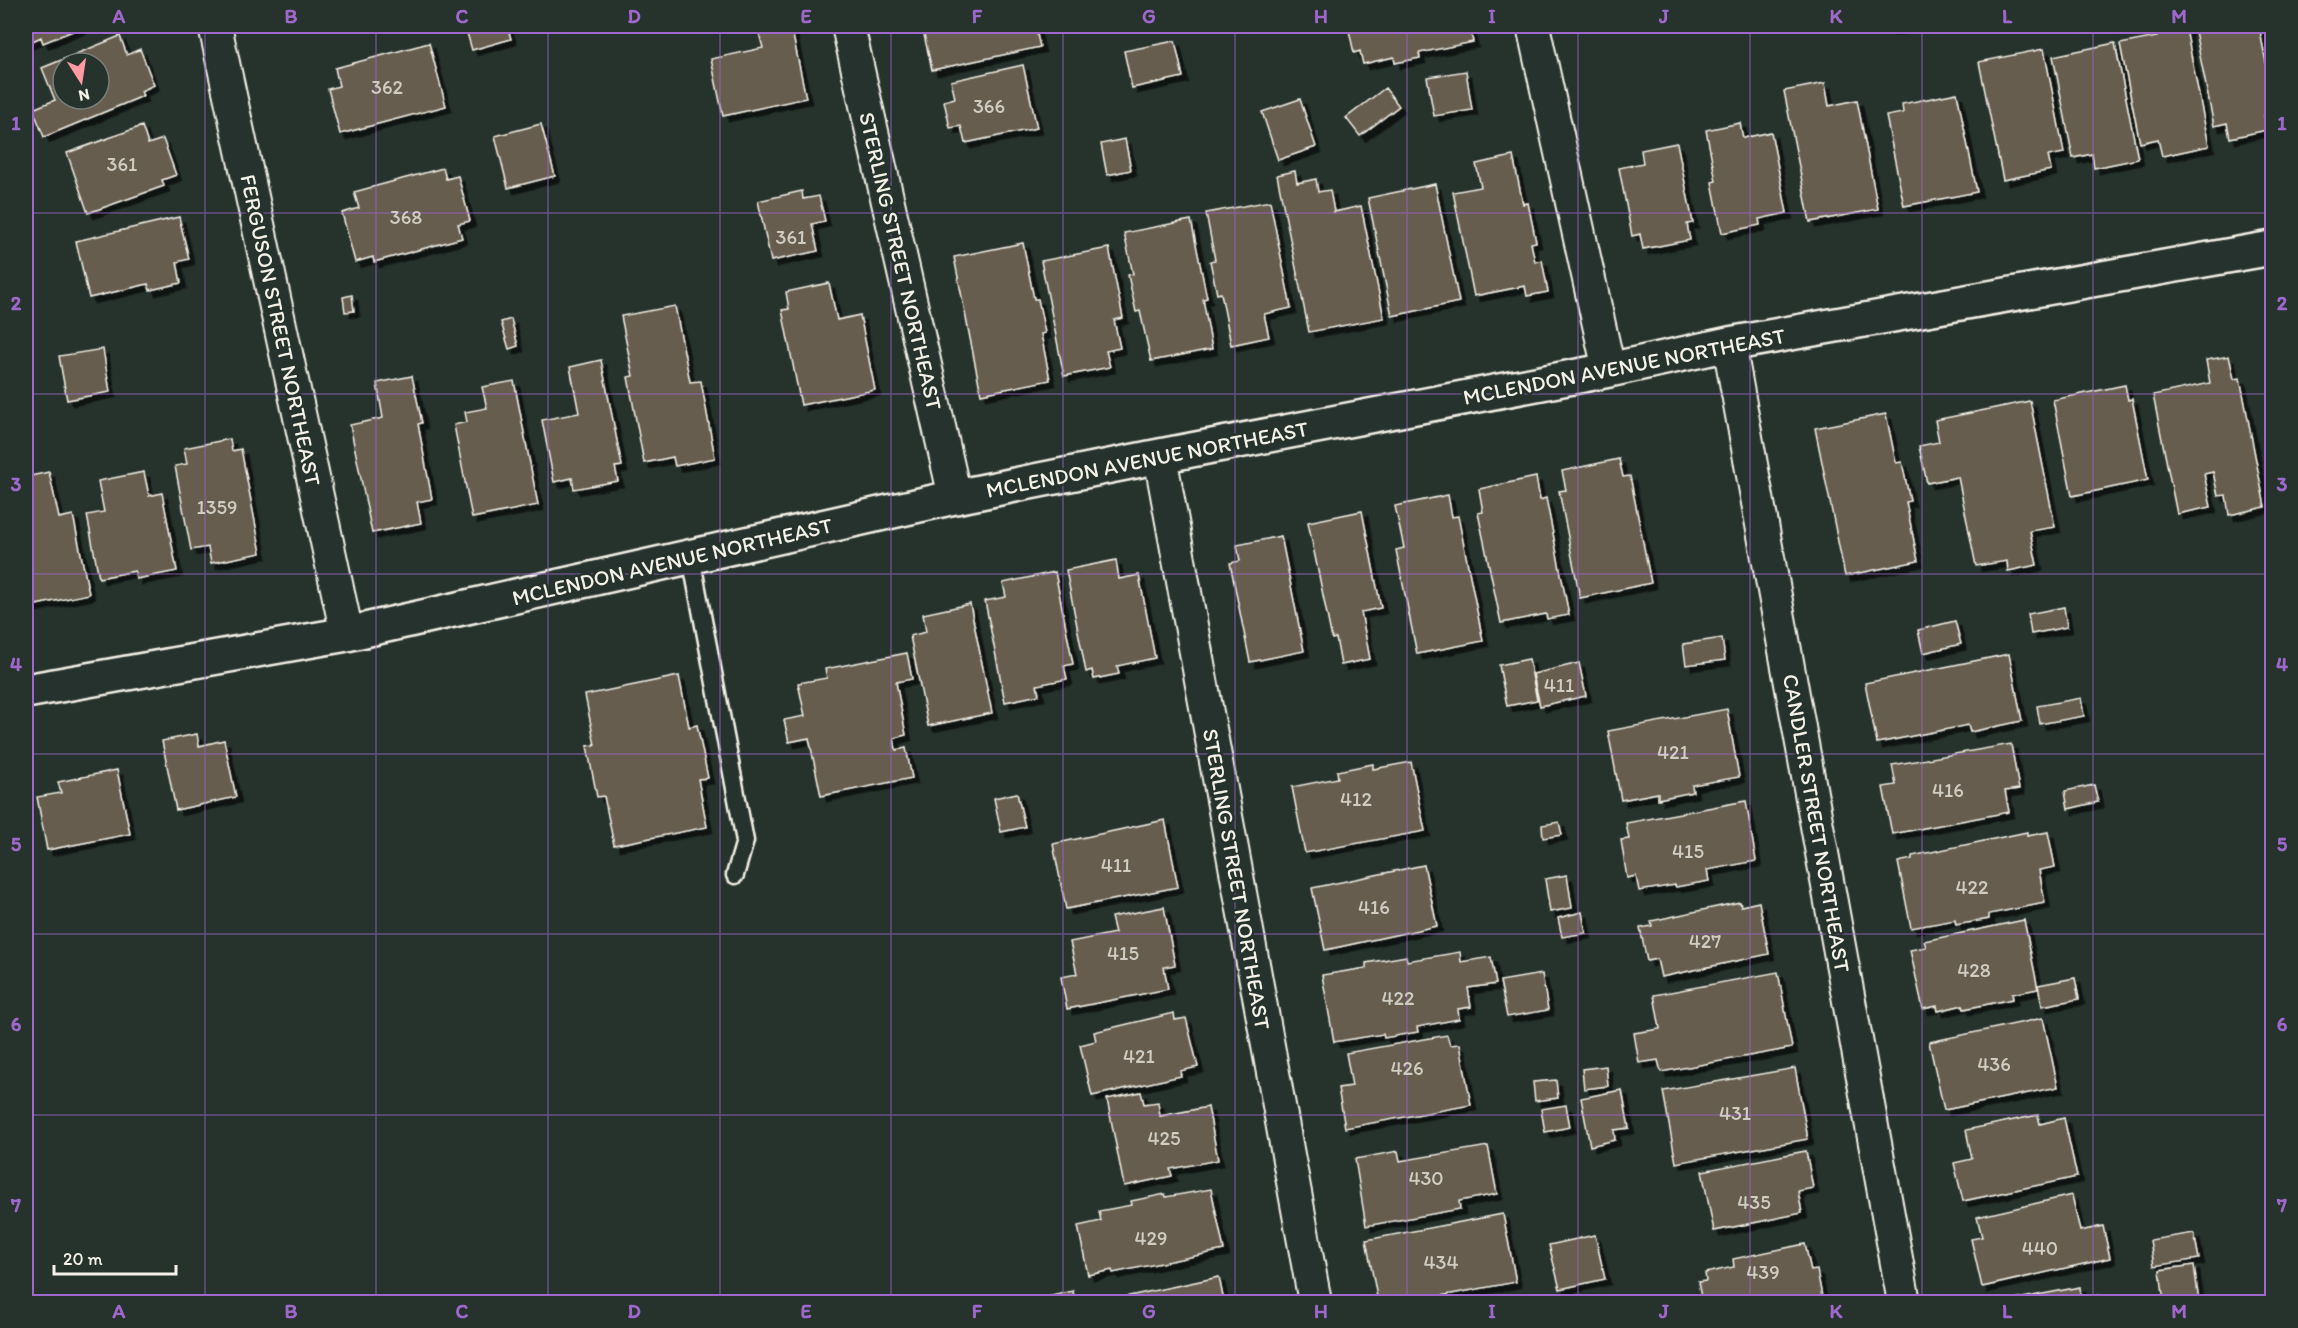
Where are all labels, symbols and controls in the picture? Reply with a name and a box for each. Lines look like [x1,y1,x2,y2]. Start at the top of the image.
text: A [112,4,126,28]
text: B [285,4,298,28]
text: C [456,4,469,28]
text: D [627,4,641,28]
text: E [800,4,812,28]
text: F [972,4,983,28]
text: G [1142,4,1156,28]
text: H [1314,4,1328,28]
text: I [1488,4,1496,28]
text: J [1658,4,1669,28]
text: K [1830,4,1844,28]
text: L [2002,4,2013,28]
text: M [2171,4,2187,28]
north arrow [51,51,111,111]
house number: 362 [371,75,403,99]
text: N [77,85,91,106]
house number: 366 [973,94,1005,118]
street label: STERLING STREET NORTHEAST [853,109,948,413]
text: 1 [11,111,21,135]
text: 1 [2277,111,2287,135]
house number: 361 [107,152,137,176]
street label: FERGUSON STREET NORTHEAST [234,172,327,489]
house number: 368 [390,205,422,229]
house number: 361 [776,225,806,249]
text: 2 [11,291,22,315]
text: 2 [2277,291,2288,315]
street label: MCLENDON AVENUE NORTHEAST [1461,322,1788,411]
street label: MCLENDON AVENUE NORTHEAST [984,415,1311,504]
text: 3 [11,472,22,496]
text: 3 [2277,472,2288,496]
house number: 1359 [196,495,238,519]
street label: MCLENDON AVENUE NORTHEAST [509,511,835,611]
text: 4 [10,652,22,676]
text: 4 [2276,652,2288,676]
street label: CANDLER STREET NORTHEAST [1777,672,1856,975]
house number: 411 [1544,673,1574,697]
street label: STERLING STREET NORTHEAST [1197,727,1276,1032]
house number: 421 [1657,740,1689,764]
house number: 416 [1932,778,1964,802]
house number: 412 [1340,787,1372,811]
text: 5 [11,832,22,856]
text: 5 [2277,832,2288,856]
house number: 415 [1672,839,1704,863]
house number: 411 [1101,853,1131,877]
house number: 422 [1955,875,1989,899]
house number: 416 [1358,895,1390,919]
house number: 427 [1689,929,1721,953]
house number: 415 [1107,941,1139,965]
house number: 428 [1957,958,1991,982]
house number: 422 [1381,986,1415,1010]
text: 6 [11,1012,22,1036]
text: 6 [2277,1012,2288,1036]
house number: 421 [1123,1044,1155,1068]
house number: 436 [1977,1052,2011,1076]
house number: 426 [1390,1056,1424,1080]
house number: 431 [1719,1101,1751,1125]
house number: 425 [1147,1126,1181,1150]
house number: 430 [1408,1166,1444,1190]
house number: 435 [1737,1190,1771,1214]
text: 7 [10,1193,21,1217]
text: 7 [2276,1193,2287,1217]
house number: 429 [1135,1226,1168,1250]
house number: 440 [2022,1236,2058,1260]
scale bar [54,1238,176,1276]
text: 20 m [63,1248,103,1270]
house number: 434 [1424,1250,1458,1274]
house number: 439 [1746,1260,1780,1284]
text: A [112,1299,126,1323]
text: B [285,1299,298,1323]
text: C [456,1299,469,1323]
text: D [627,1299,641,1323]
text: E [800,1299,812,1323]
text: F [972,1299,983,1323]
text: G [1142,1299,1156,1323]
text: H [1314,1299,1328,1323]
text: I [1488,1299,1496,1323]
text: J [1658,1299,1669,1323]
text: K [1830,1299,1844,1323]
text: L [2002,1299,2013,1323]
text: M [2171,1299,2187,1323]

